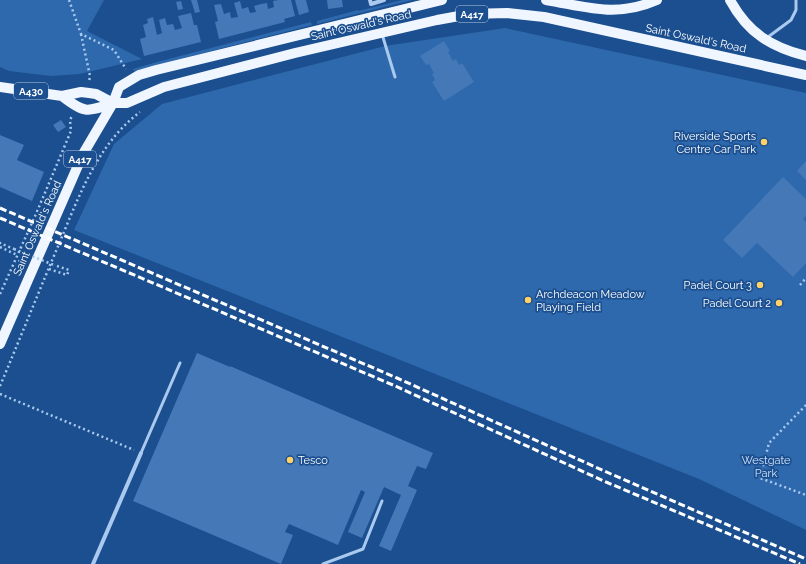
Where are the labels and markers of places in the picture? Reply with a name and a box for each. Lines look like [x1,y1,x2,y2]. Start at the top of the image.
place label: Riverside Sports Centre Car Park [674,130,756,156]
marker: Riverside Sports Centre Car Park [759,137,769,147]
place label: Padel Court 3 [684,279,752,292]
marker: Padel Court 3 [755,280,765,290]
place label: Archdeacon Meadow Playing Field [536,288,645,314]
marker: Archdeacon Meadow Playing Field [523,295,533,305]
place label: Padel Court 2 [703,297,771,310]
marker: Padel Court 2 [774,298,784,308]
place label: Tesco [298,454,328,467]
marker: Tesco [285,455,295,465]

